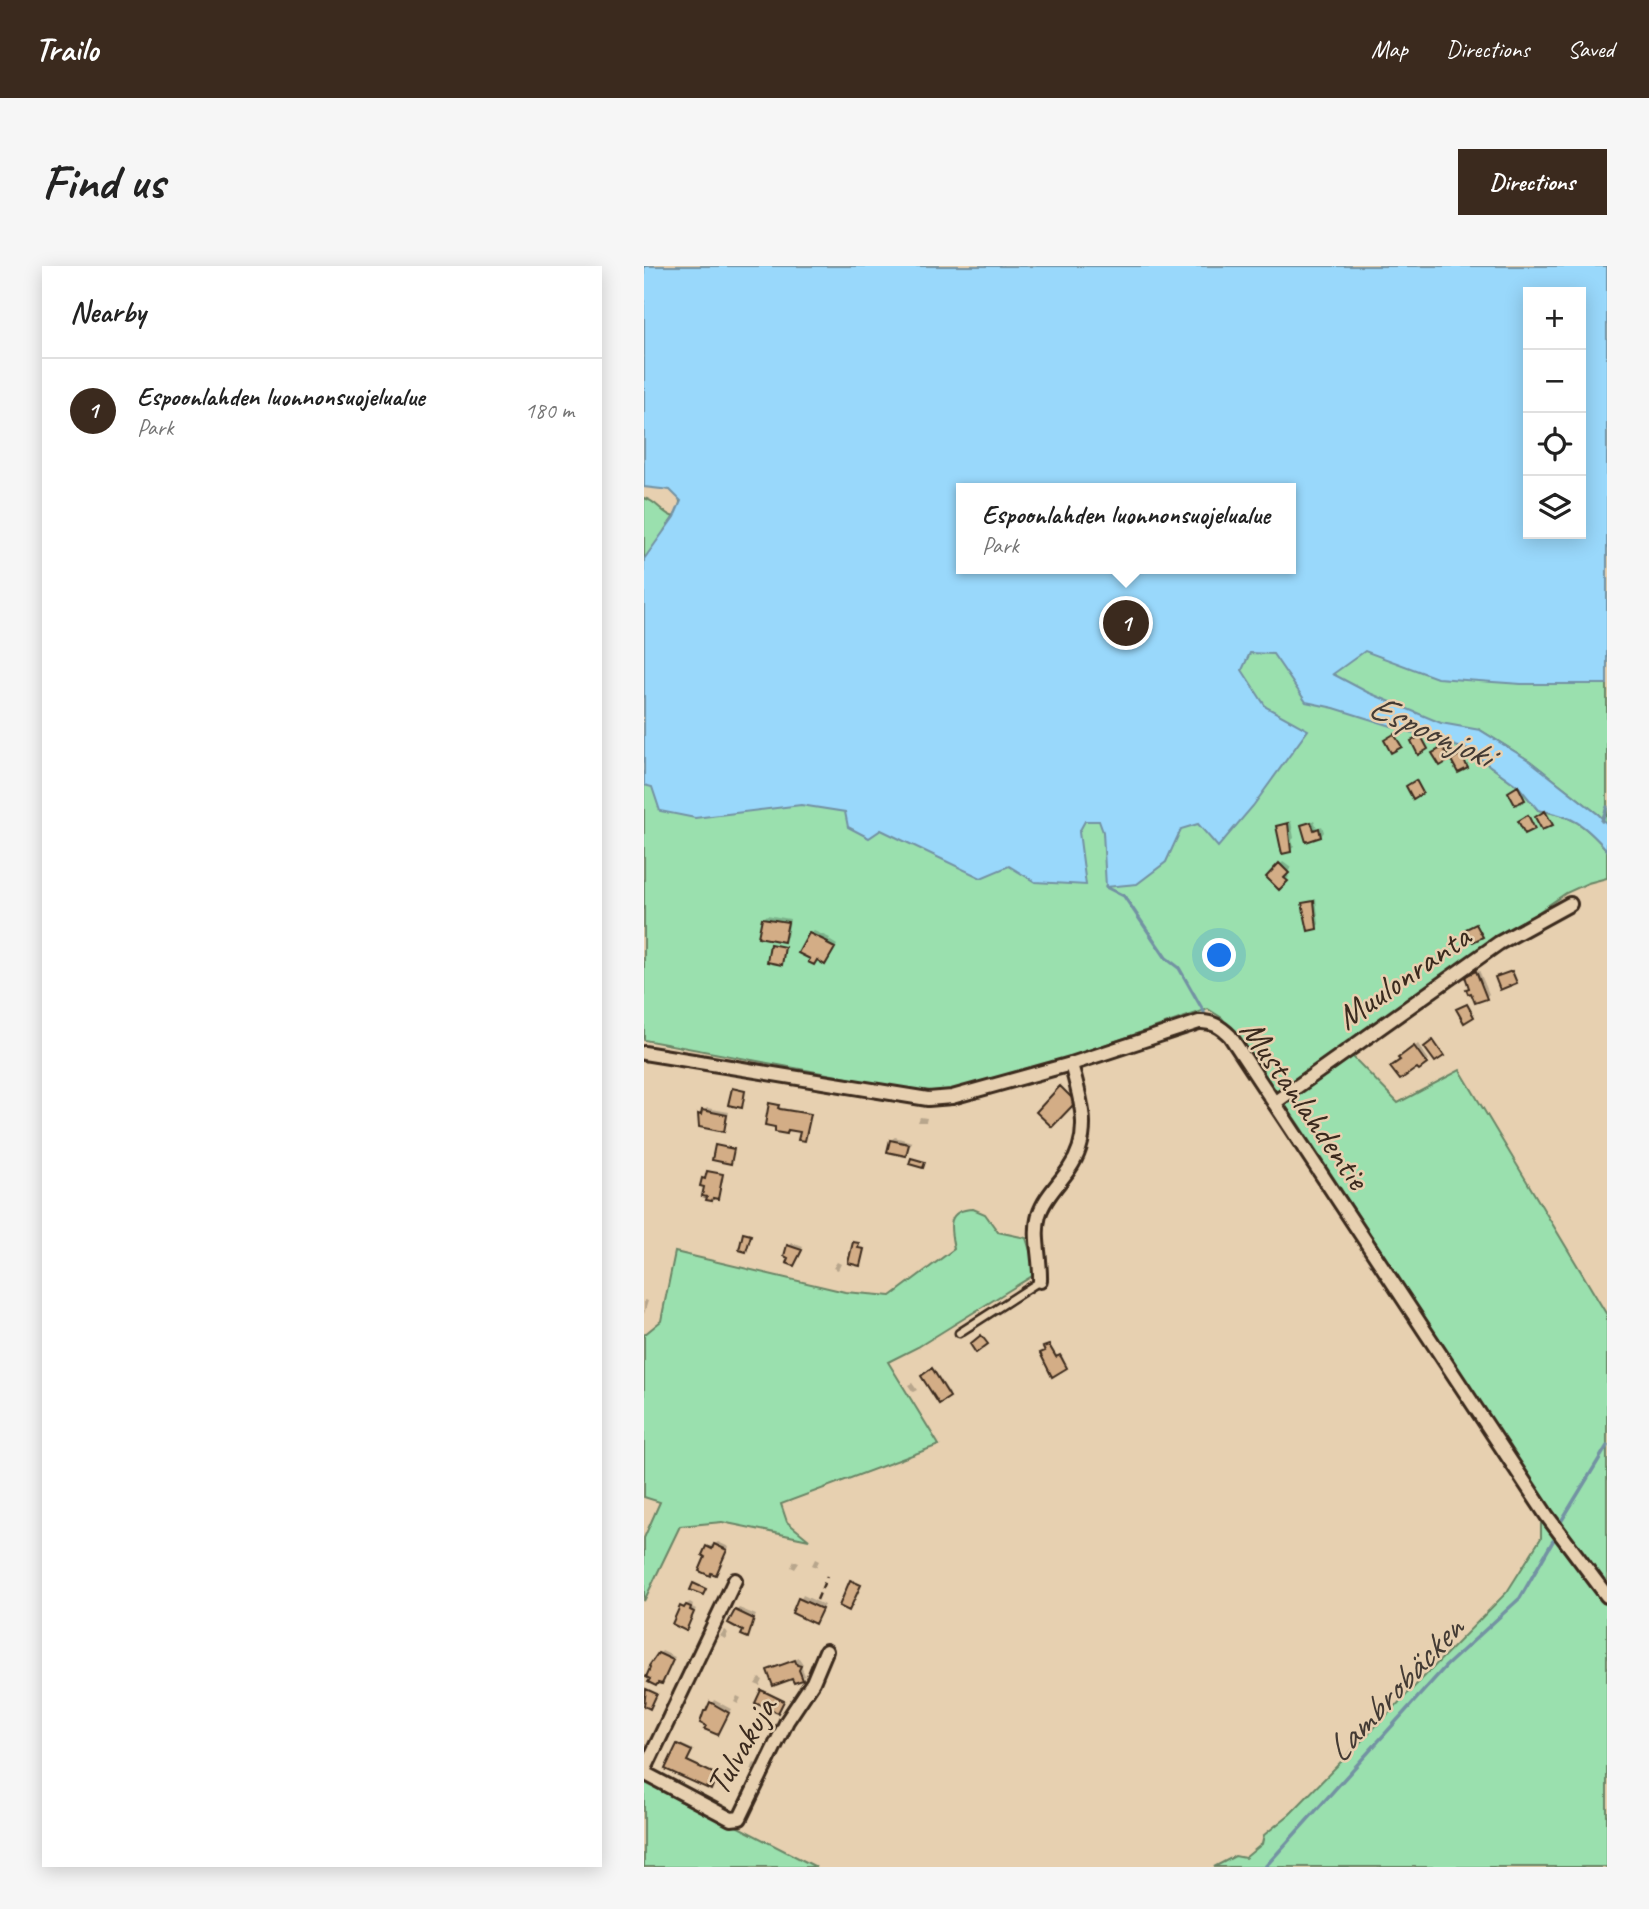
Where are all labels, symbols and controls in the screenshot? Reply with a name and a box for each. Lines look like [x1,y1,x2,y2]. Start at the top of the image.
text: Trailo [35,28,98,70]
text: Map [1371,34,1408,64]
text: Directions [1446,34,1529,64]
text: Saved [1567,34,1614,64]
button: Directions [1458,149,1607,215]
text: Find us [42,151,164,213]
map controls [1523,287,1586,539]
button: + [1523,287,1586,350]
text: Nearby [70,293,146,331]
button: − [1523,350,1586,413]
text: Espoonlahden luonnonsuojelualue [137,380,425,413]
text: 1 [88,396,98,425]
text: 180 m [525,396,574,425]
text: Park [137,413,173,442]
button: locate [1523,413,1586,476]
button: layers [1523,476,1586,539]
popup [956,483,1296,574]
text: Espoonlahden luonnonsuojelualue [982,498,1270,531]
text: Park [982,531,1019,560]
pin: 1 [1103,597,1149,649]
water label: Espoonjoki [1362,682,1508,782]
street label: Muulonranta [1327,913,1481,1040]
your location [1202,938,1236,972]
street label: Mustanlahdentie [1230,1010,1382,1200]
water label: Lambrobäcken [1315,1604,1476,1772]
street label: Tulvakuja [695,1687,788,1803]

